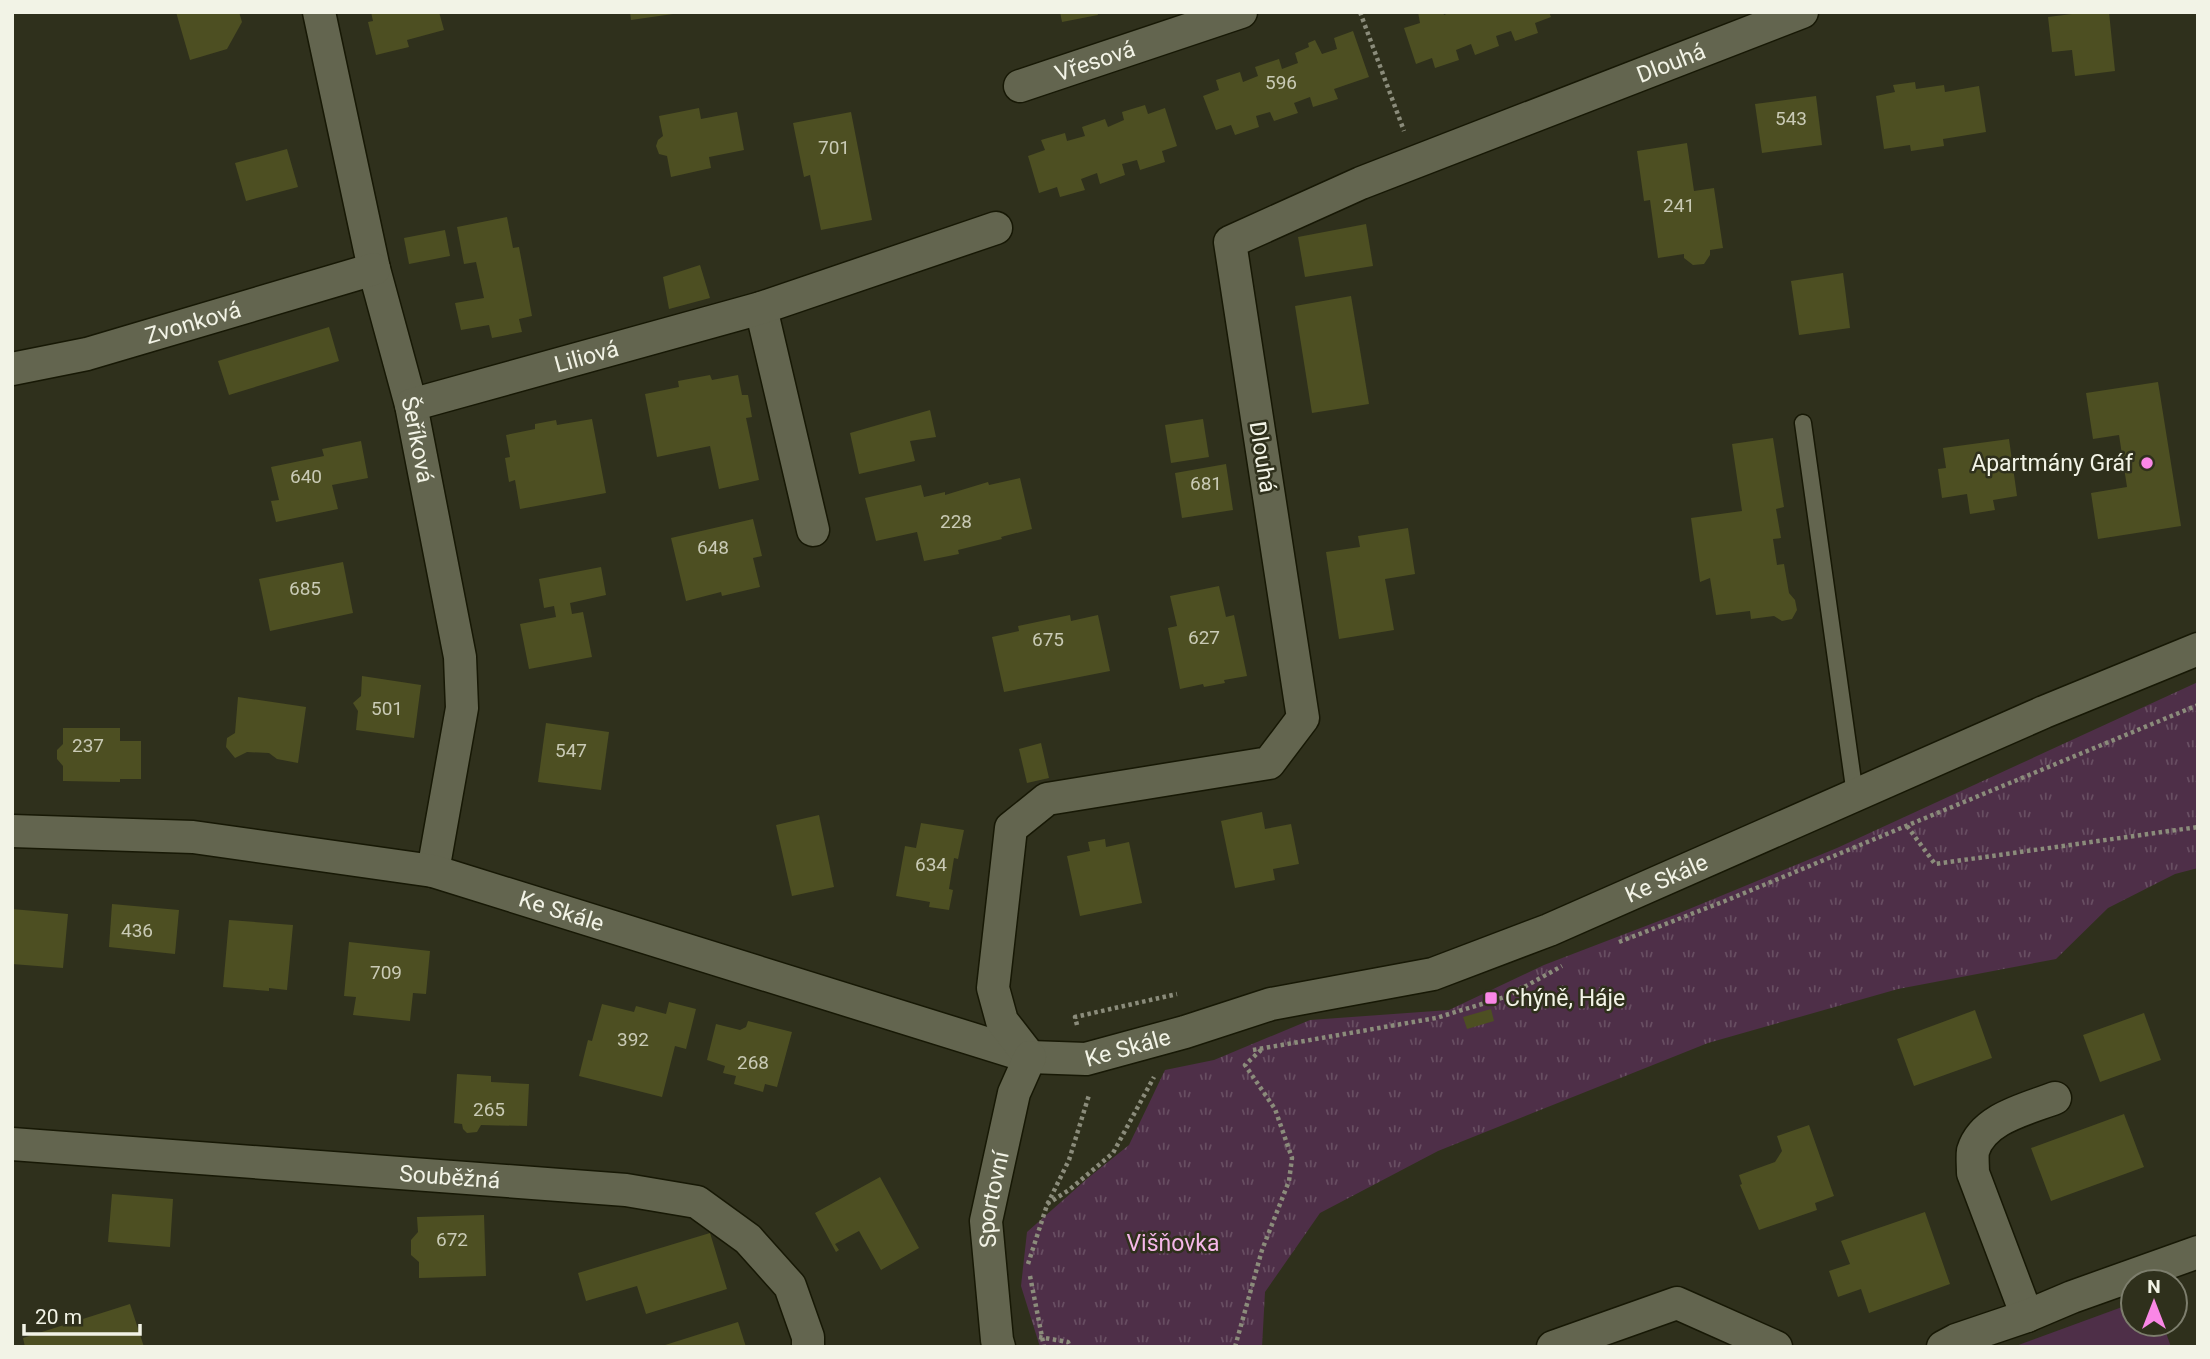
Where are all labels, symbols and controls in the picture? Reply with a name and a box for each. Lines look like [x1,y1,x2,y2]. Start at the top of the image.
street label: Vřesová [1052,35,1139,87]
street label: Dlouhá [1633,38,1709,89]
house number: 596 [1265,71,1297,94]
house number: 543 [1775,107,1807,130]
house number: 701 [818,136,850,159]
house number: 241 [1663,194,1695,217]
street label: Zvonková [142,296,244,350]
street label: Liliová [551,335,622,379]
street label: Šeříková [395,393,439,485]
street label: Dlouhá [1244,420,1281,495]
place label: Apartmány Gráf [1971,450,2134,477]
marker: Apartmány Gráf [2139,455,2155,471]
house number: 640 [290,465,322,488]
house number: 681 [1190,472,1222,495]
house number: 228 [940,510,972,533]
house number: 648 [697,536,729,559]
house number: 685 [289,577,321,600]
house number: 627 [1188,626,1220,649]
house number: 675 [1032,628,1064,651]
house number: 501 [371,697,403,720]
house number: 237 [72,734,104,757]
house number: 547 [555,739,587,762]
street label: Ke Skále [1621,849,1712,909]
house number: 634 [915,853,947,876]
street label: Ke Skále [515,886,607,937]
house number: 436 [121,919,153,942]
house number: 709 [370,961,402,984]
place label: Chýně, Háje [1505,985,1625,1012]
marker: Chýně, Háje [1483,990,1499,1006]
street label: Ke Skále [1082,1024,1174,1073]
house number: 392 [617,1028,649,1051]
house number: 268 [737,1051,769,1074]
house number: 265 [473,1098,505,1121]
street label: Sportovní [973,1147,1015,1249]
street label: Souběžná [398,1160,501,1195]
house number: 672 [436,1228,468,1251]
park label: Višňovka [1126,1230,1220,1257]
north arrow [2119,1268,2189,1338]
text: N [2147,1275,2161,1298]
scale bar [24,1292,140,1336]
text: 20 m [35,1305,82,1329]

